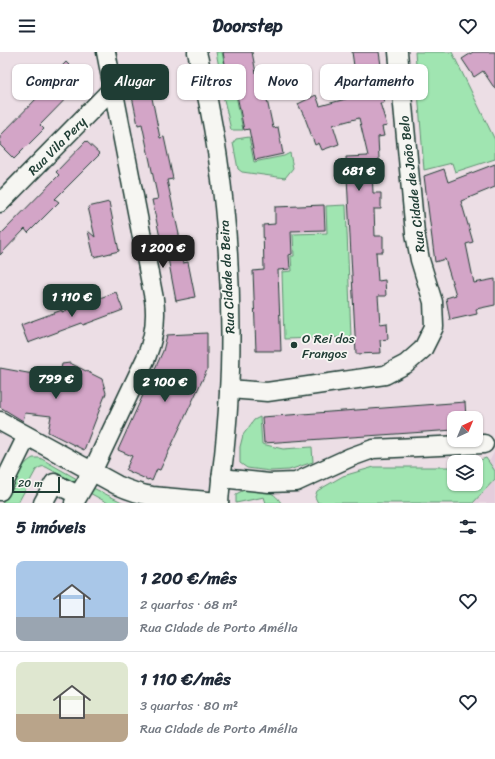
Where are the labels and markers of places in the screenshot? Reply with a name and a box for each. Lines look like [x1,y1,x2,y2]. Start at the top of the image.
pin: 681 € [331,158,387,192]
pin: 1 200 € [126,235,200,269]
pin: 1 110 € [35,284,109,318]
place label: O Rei dos Frangos [302,327,355,365]
marker: O Rei dos Frangos [289,340,299,350]
pin: 799 € [28,366,84,400]
pin: 2 100 € [128,369,202,403]

